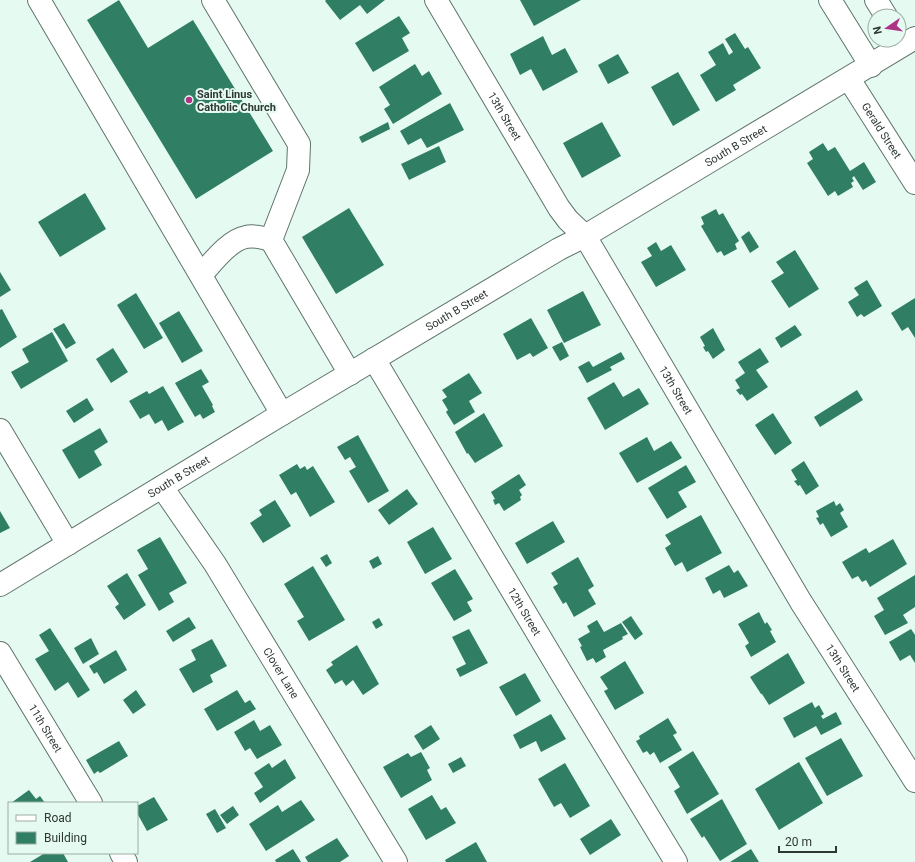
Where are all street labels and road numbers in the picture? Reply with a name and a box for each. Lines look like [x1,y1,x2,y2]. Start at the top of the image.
street label: 13th Street [485,90,524,143]
street label: Gerald Street [859,100,904,161]
street label: South B Street [702,122,769,169]
street label: South B Street [423,286,490,333]
street label: 13th Street [657,364,695,417]
street label: South B Street [145,453,212,500]
street label: 12th Street [505,585,544,638]
street label: 13th Street [823,642,863,694]
street label: Clover Lane [261,645,302,701]
street label: 11th Street [26,702,65,755]

